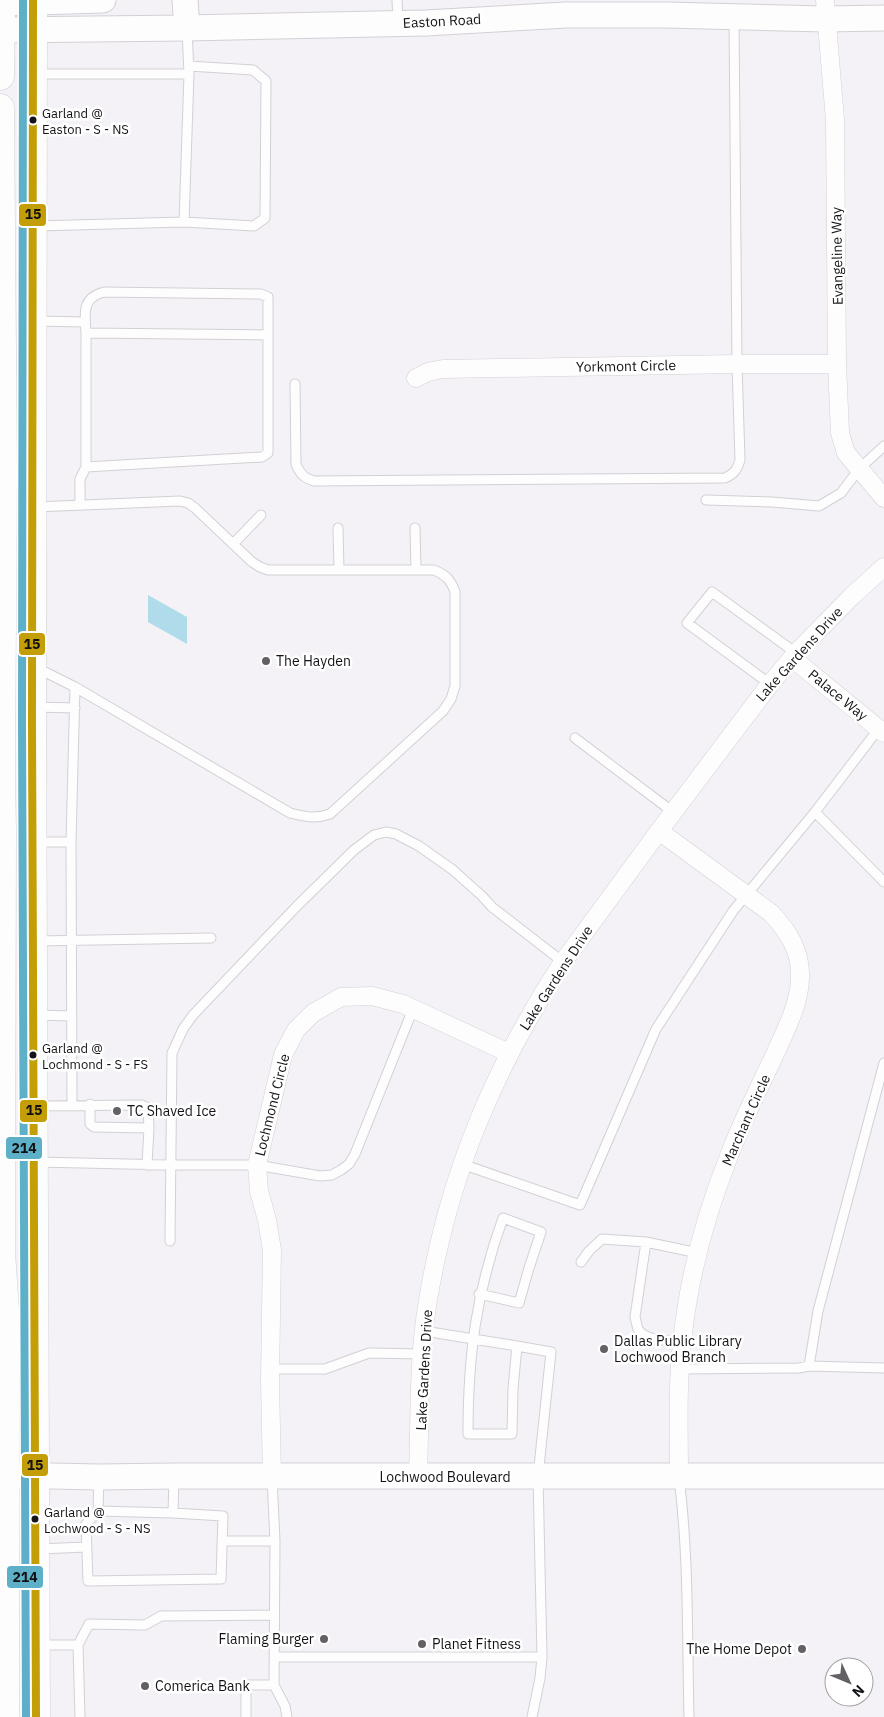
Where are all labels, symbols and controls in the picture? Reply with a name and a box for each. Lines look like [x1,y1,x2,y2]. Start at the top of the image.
street label: Easton Road [402,10,482,32]
place label: Garland @ Easton - S - NS [42,105,129,138]
marker: Garland @ Easton - S - NS [28,115,38,125]
line badge: 15 [18,203,47,227]
text: 15 [25,205,41,223]
street label: Evangeline Way [827,207,847,305]
street label: Yorkmont Circle [576,356,676,376]
street label: Lake Gardens Drive [752,603,846,705]
line badge: 15 [18,632,46,656]
text: 15 [24,635,40,653]
place label: The Hayden [276,652,351,670]
marker: The Hayden [260,655,272,667]
street label: Palace Way [804,665,872,725]
street label: Lake Gardens Drive [515,922,597,1034]
place label: Garland @ Lochmond - S - FS [42,1040,148,1073]
marker: Garland @ Lochmond - S - FS [28,1050,38,1060]
street label: Lochmond Circle [251,1052,294,1158]
street label: Marchant Circle [718,1071,774,1169]
line badge: 15 [19,1099,48,1123]
text: 15 [26,1101,42,1119]
place label: TC Shaved Ice [127,1102,217,1120]
marker: TC Shaved Ice [111,1105,123,1117]
line badge: 214 [5,1136,43,1160]
text: 214 [11,1139,37,1157]
street label: Lake Gardens Drive [412,1309,436,1431]
place label: Dallas Public Library Lochwood Branch [614,1332,742,1366]
marker: Dallas Public Library Lochwood Branch [598,1343,610,1355]
line badge: 15 [21,1453,49,1477]
text: 15 [27,1456,43,1474]
street label: Lochwood Boulevard [379,1468,511,1486]
place label: Garland @ Lochwood - S - NS [44,1504,150,1537]
marker: Garland @ Lochwood - S - NS [30,1514,40,1524]
line badge: 214 [6,1565,44,1589]
text: 214 [12,1568,38,1586]
place label: Flaming Burger [218,1630,314,1648]
marker: Flaming Burger [318,1633,330,1645]
place label: Planet Fitness [432,1635,521,1653]
marker: Planet Fitness [416,1638,428,1650]
place label: The Home Depot [686,1640,792,1658]
marker: The Home Depot [796,1643,808,1655]
north arrow [824,1657,874,1707]
place label: Comerica Bank [155,1677,250,1695]
marker: Comerica Bank [139,1680,151,1692]
text: N [848,1681,868,1701]

